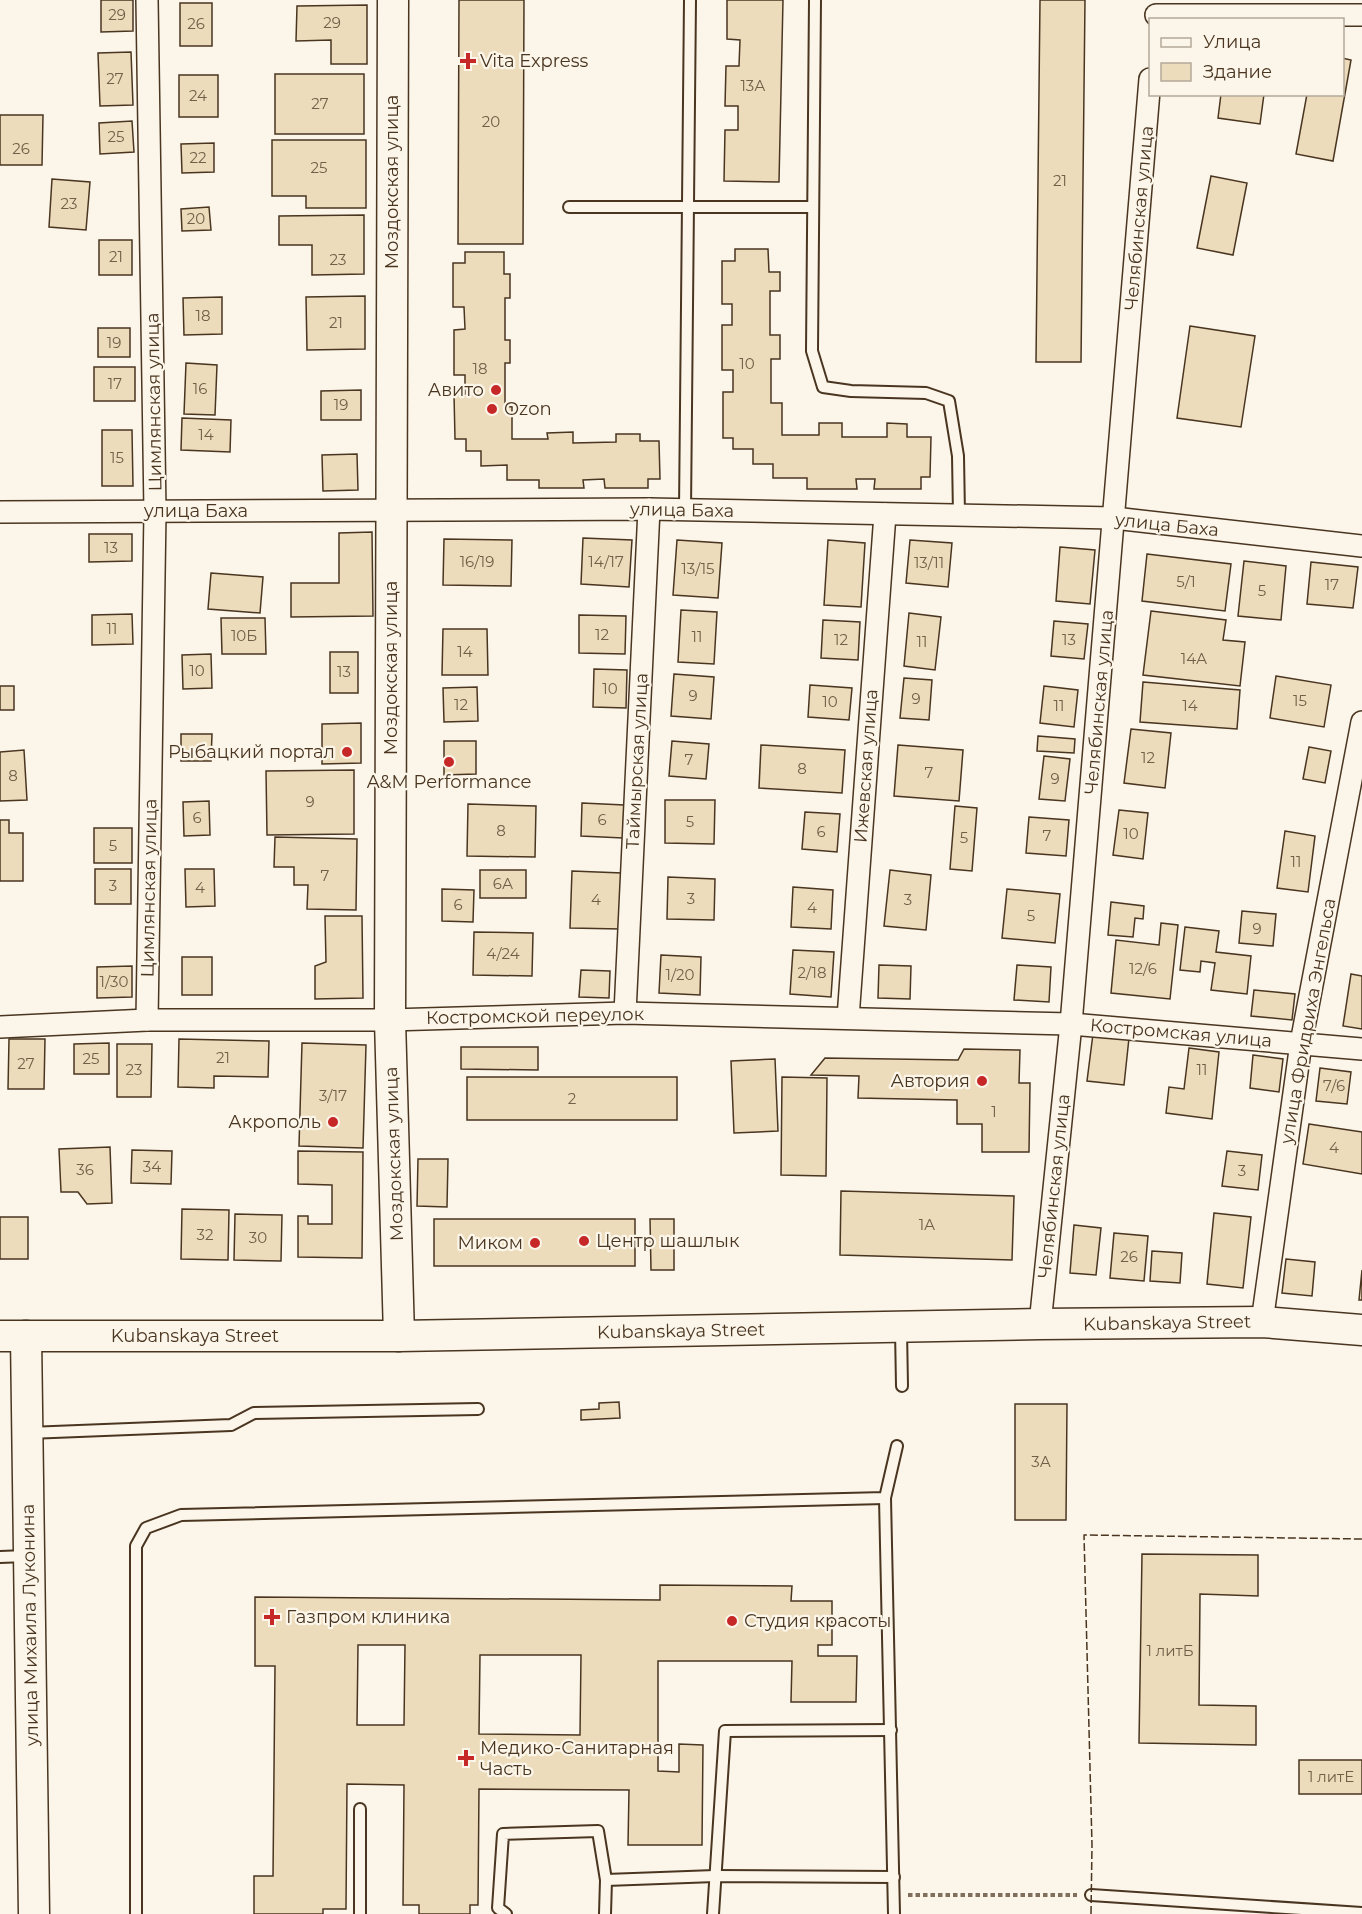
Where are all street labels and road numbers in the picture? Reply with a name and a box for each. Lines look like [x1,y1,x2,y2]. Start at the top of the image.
street label: Моздокская улица [381,95,403,269]
street label: Челябинская улица [1120,125,1158,311]
street label: Цимлянская улица [141,312,167,492]
street label: улица Баха [629,498,734,522]
street label: улица Баха [143,500,248,522]
street label: улица Баха [1113,509,1220,541]
street label: Моздокская улица [380,581,402,755]
street label: Челябинская улица [1080,609,1118,795]
street label: Таймырская улица [621,672,653,850]
street label: Ижевская улица [850,688,882,844]
street label: Цимлянская улица [136,798,162,978]
street label: улица Фридриха Энгельса [1275,896,1340,1147]
street label: Костромской переулок [426,1003,645,1029]
street label: Костромская улица [1089,1014,1273,1052]
street label: Моздокская улица [380,1066,408,1242]
street label: Челябинская улица [1033,1093,1075,1279]
street label: Kubanskaya Street [1083,1311,1251,1335]
street label: Kubanskaya Street [597,1319,765,1343]
street label: Kubanskaya Street [111,1325,279,1347]
street label: улица Михаила Луконина [17,1504,43,1747]

